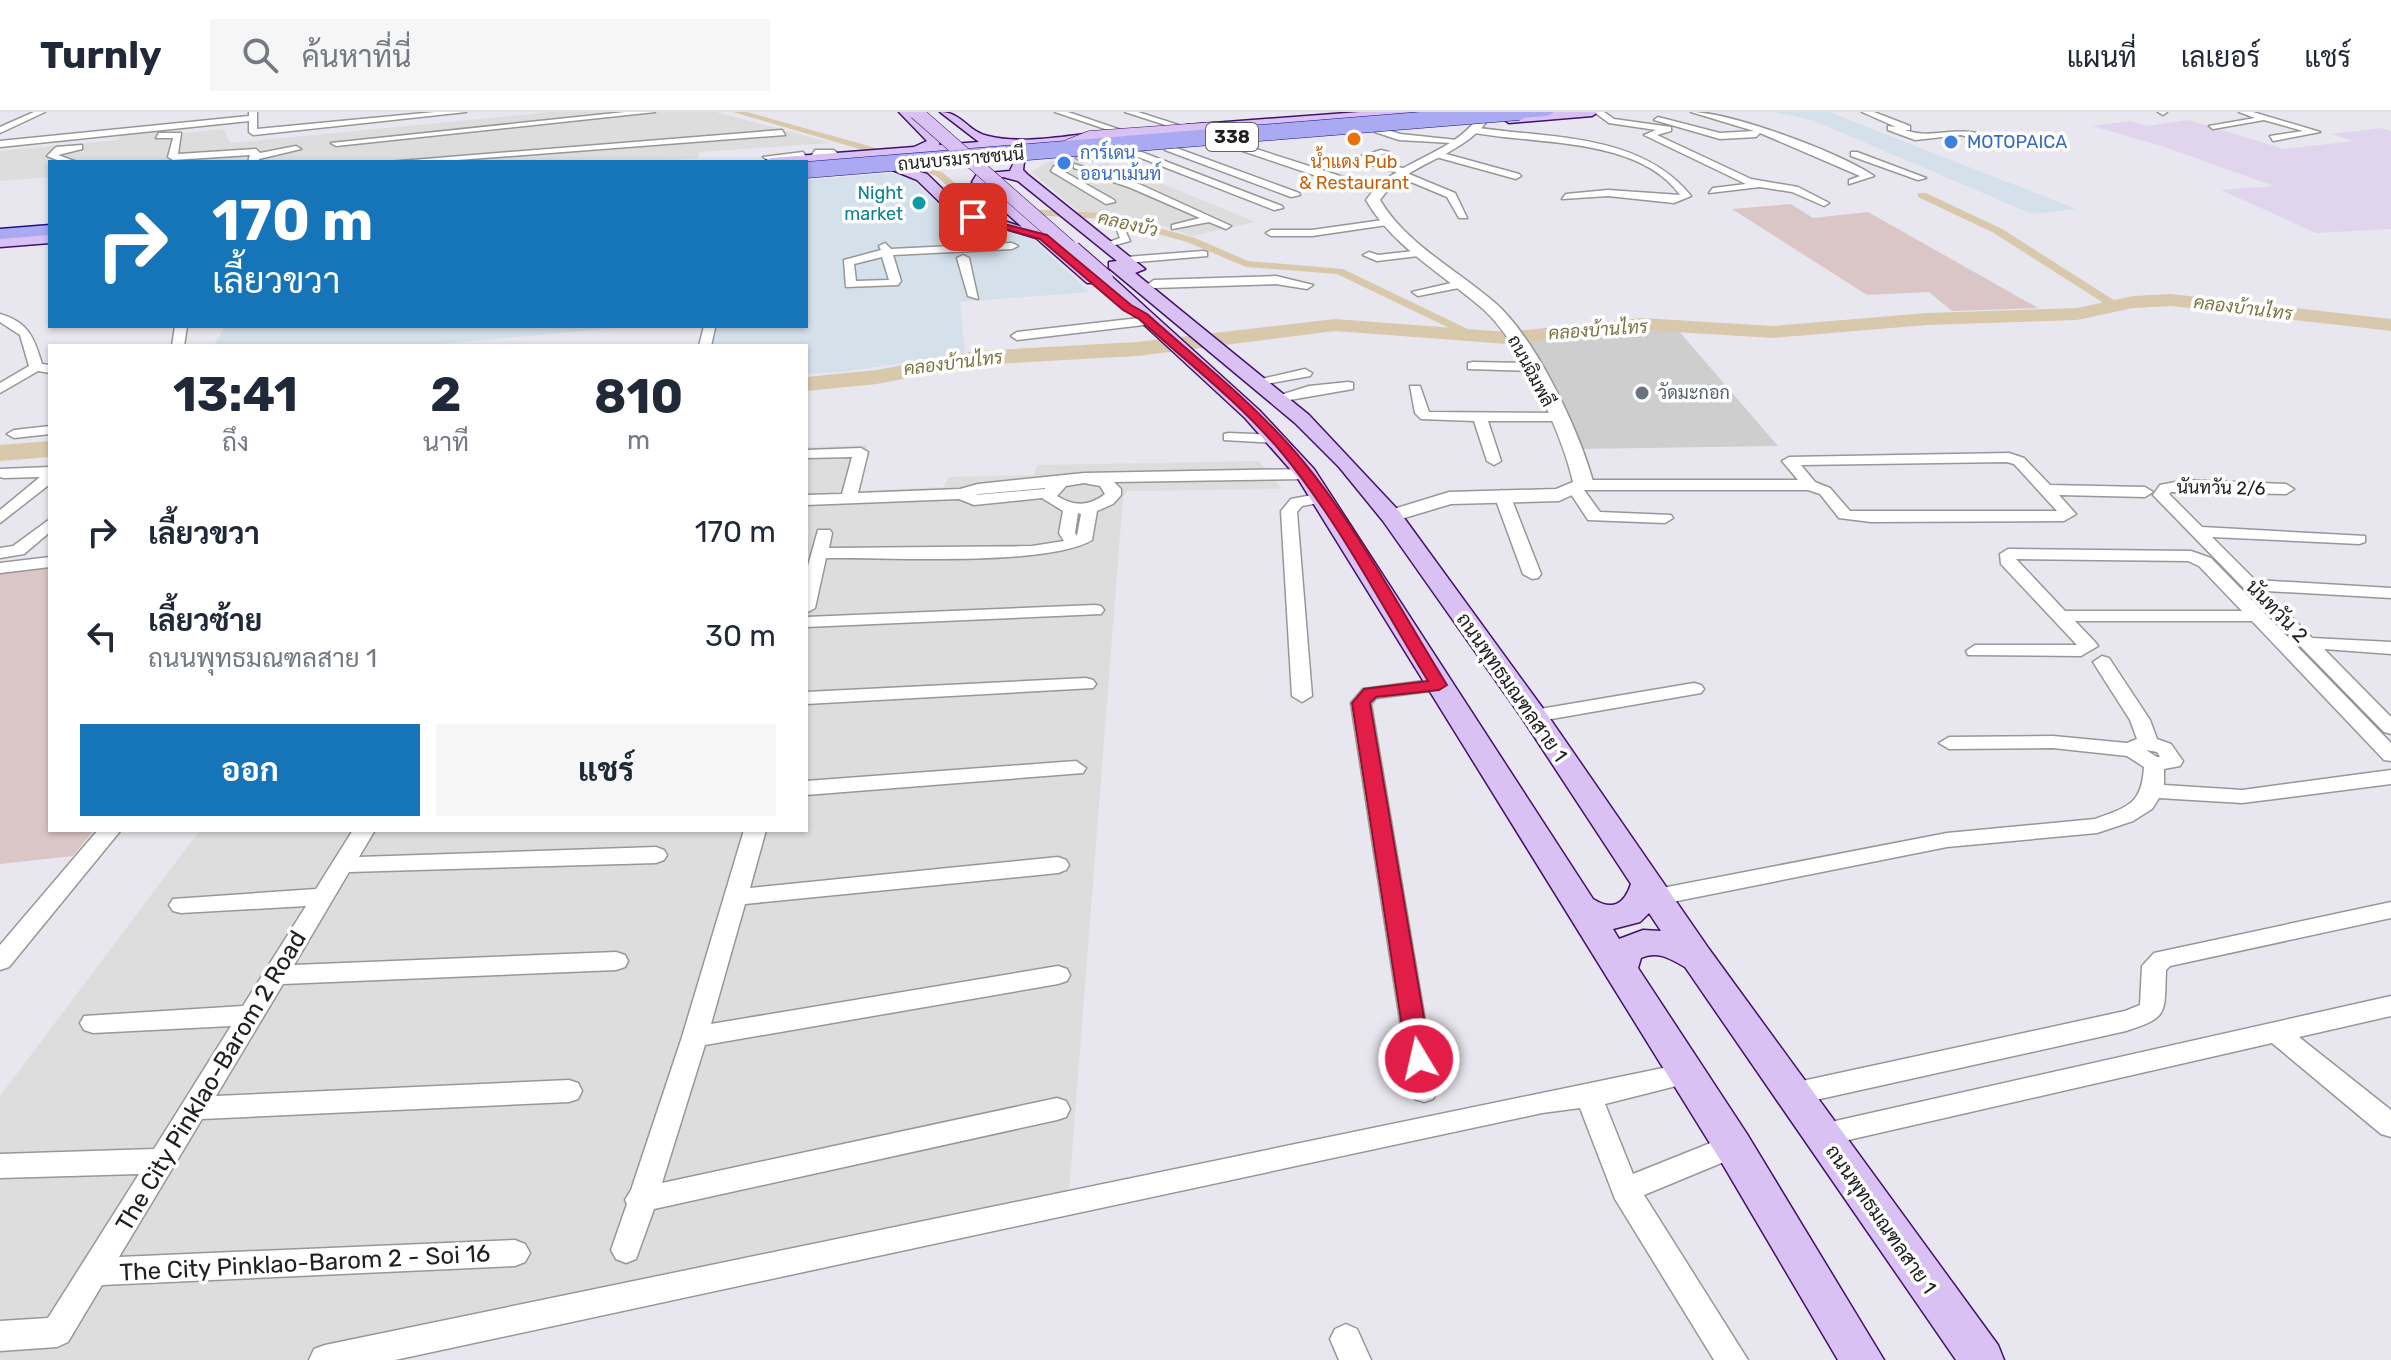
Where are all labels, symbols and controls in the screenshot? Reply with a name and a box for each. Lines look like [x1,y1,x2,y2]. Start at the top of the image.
search box [210,19,770,91]
text: Turnly [40,32,162,78]
icon: search [238,33,282,77]
text: ค้นหาที่นี่ [302,39,411,75]
text: แผนที่ [2067,41,2137,74]
text: เลเยอร์ [2181,41,2260,74]
text: แชร์ [2304,41,2351,74]
road number: 338 [1206,123,1258,151]
marker: น้ำแดง Pub & Restaurant [1345,130,1363,148]
place label: MOTOPAICA [1967,131,2067,153]
marker: MOTOPAICA [1942,133,1960,151]
place label: การ์เดน ออนาเม้นท์ [1080,140,1161,185]
street label: ถนนบรมราชชนนี [897,141,1025,175]
place label: น้ำแดง Pub & Restaurant [1299,146,1409,194]
marker: การ์เดน ออนาเม้นท์ [1055,154,1073,172]
place label: Night market [844,182,903,225]
pin [939,183,1007,251]
text: 170 m [212,188,373,254]
icon: right [80,192,184,296]
marker: Night market [910,194,928,212]
icon: arrive [951,195,995,239]
water label: คลองบัว [1096,206,1160,242]
text: เลี้ยวขวา [212,259,340,302]
water label: คลองบ้านไทร [2192,289,2295,325]
water label: คลองบ้านไทร [1548,313,1650,344]
street label: ถนนฉิมพลี [1503,330,1561,411]
water label: คลองบ้านไทร [902,344,1005,380]
text: 13:41 [173,366,298,423]
text: 2 [430,366,462,423]
text: 810 [594,368,683,425]
place label: วัดมะกอก [1658,382,1730,404]
marker: วัดมะกอก [1633,384,1651,402]
text: m [627,425,650,456]
text: ถึง [222,427,249,458]
text: นาที [423,427,469,458]
street label: นันทวัน 2/6 [2176,476,2266,500]
icon: right [80,510,124,554]
text: 170 m [695,514,776,550]
text: เลี้ยวขวา [148,516,260,552]
street label: นันทวัน 2 [2241,575,2313,647]
text: เลี้ยวซ้าย [148,603,262,639]
street label: ถนนพุทธมณฑลสาย 1 [1450,608,1572,767]
icon: left [80,614,124,658]
text: 30 m [705,618,776,654]
text: ถนนพุทธมณฑลสาย 1 [148,643,377,674]
button: ออก [80,724,420,816]
button: แชร์ [436,724,776,816]
street label: The City Pinklao-Barom 2 Road [110,926,312,1236]
position arrow [1377,1017,1461,1101]
street label: ถนนพุทธมณฑลสาย 1 [1819,1140,1941,1299]
street label: The City Pinklao-Barom 2 - Soi 16 [119,1239,491,1287]

